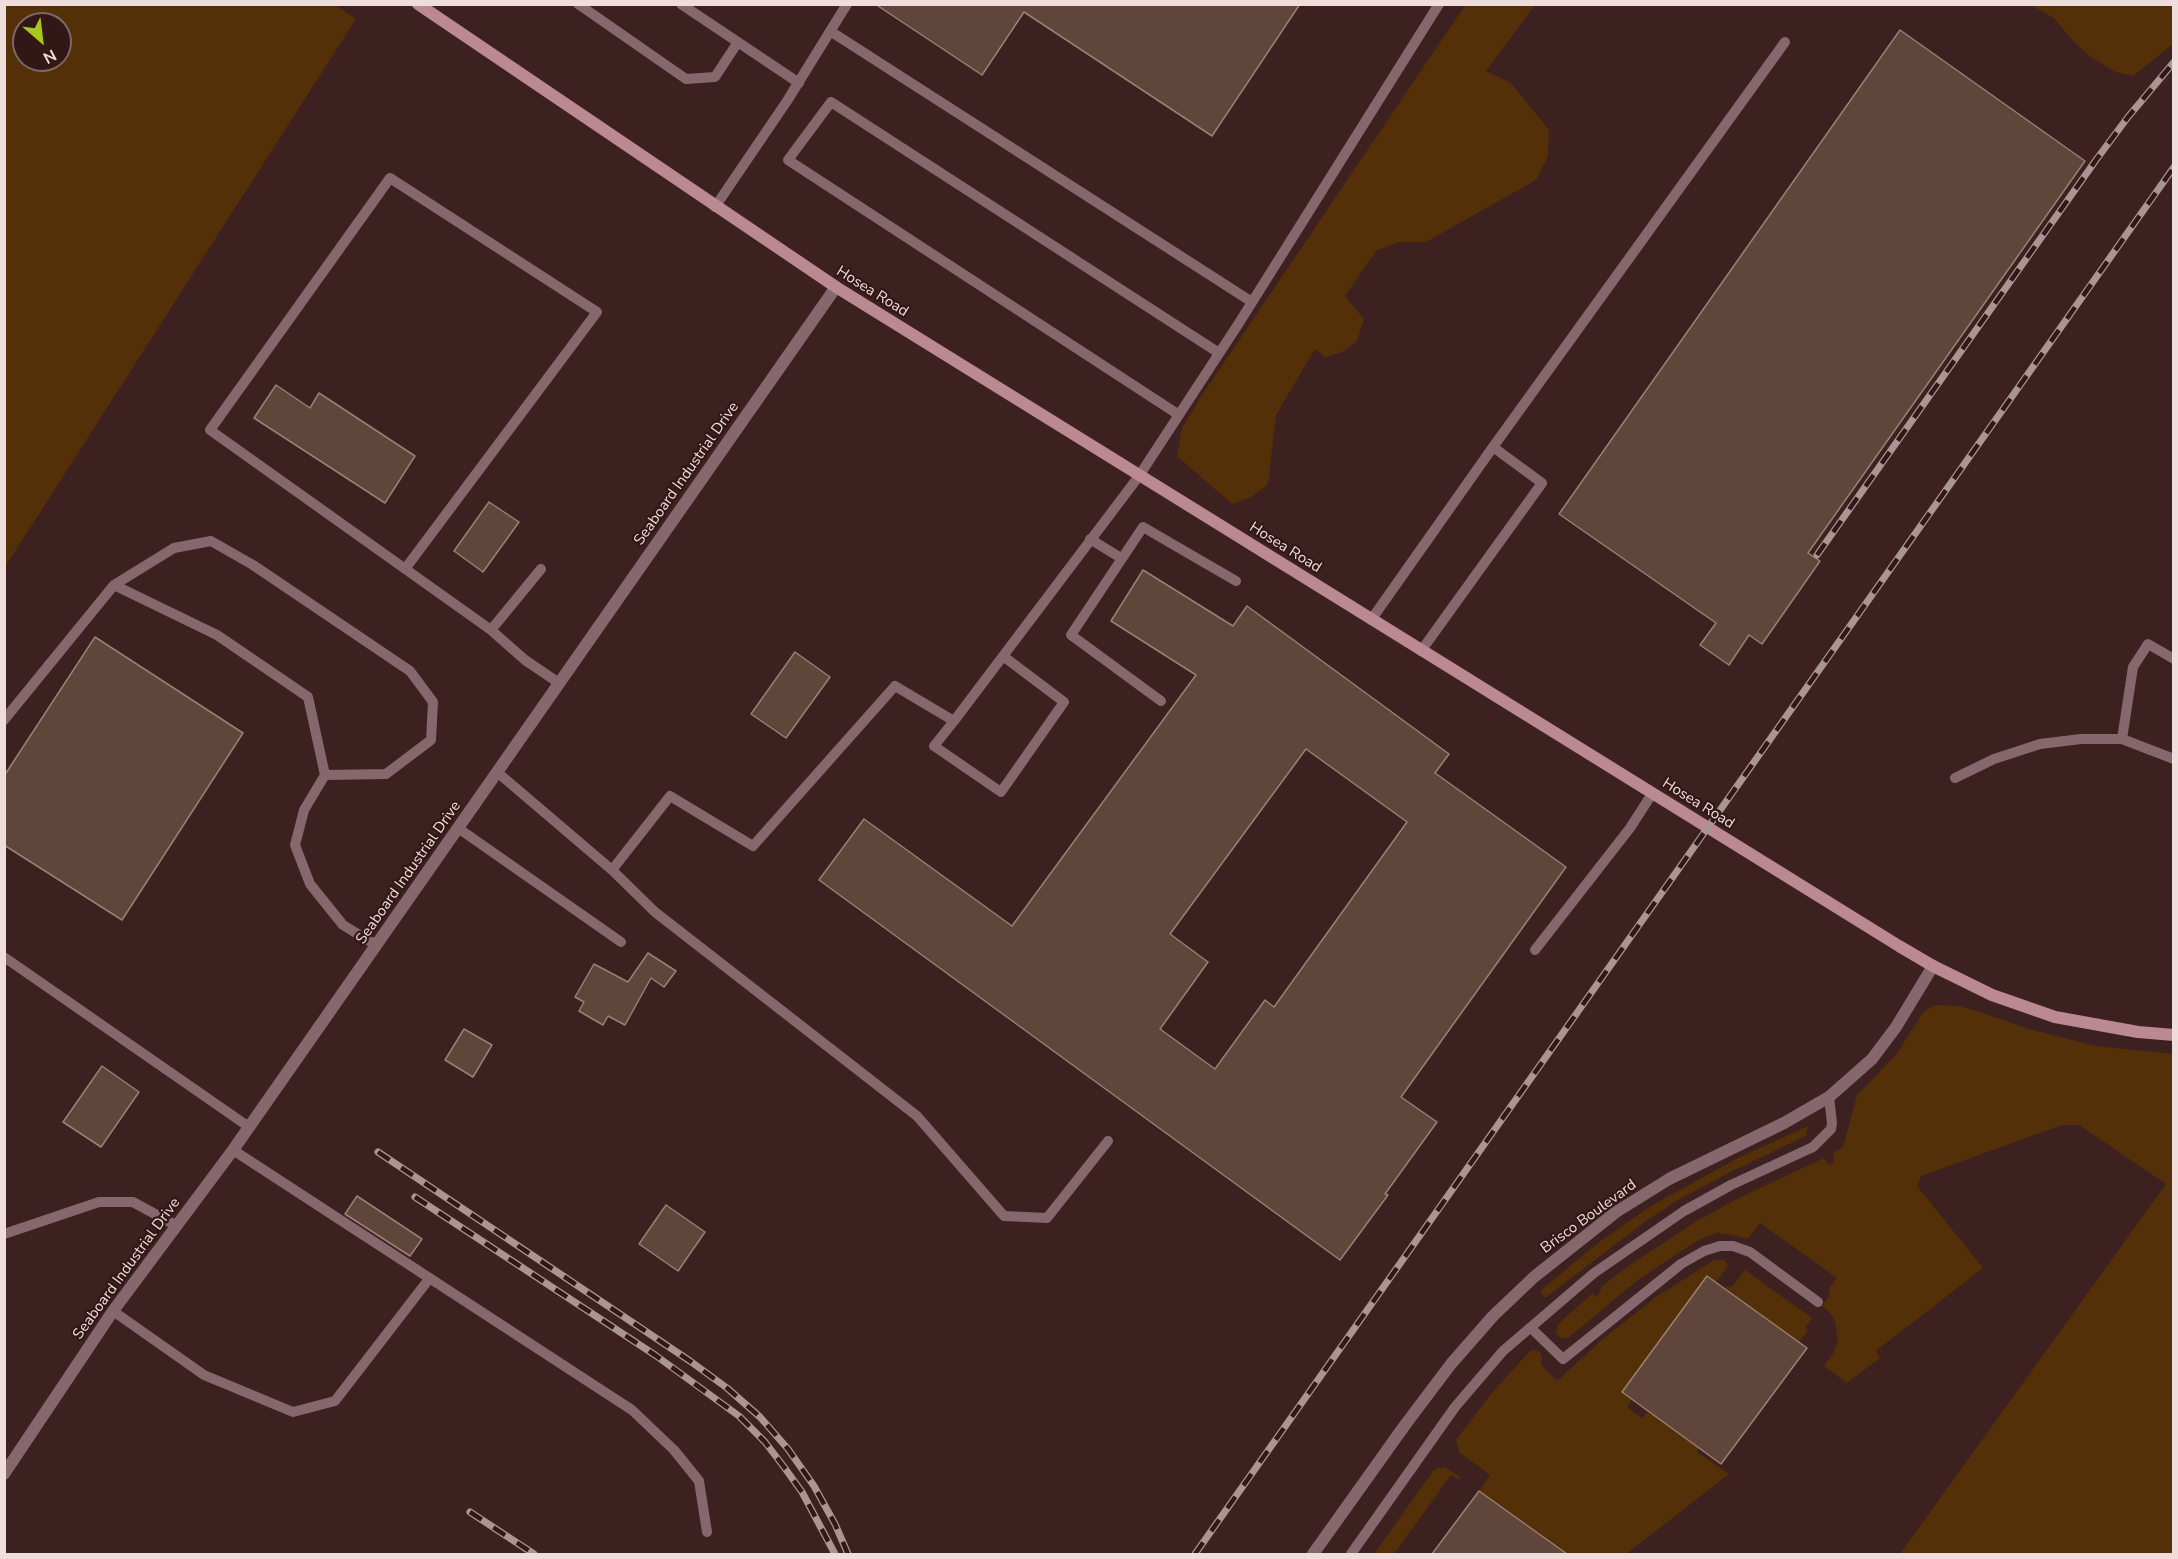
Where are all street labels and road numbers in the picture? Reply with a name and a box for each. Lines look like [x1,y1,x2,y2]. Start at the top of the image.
street label: Hosea Road [833,263,911,321]
street label: Seaboard Industrial Drive [631,399,743,549]
street label: Hosea Road [1246,519,1324,577]
street label: Hosea Road [1659,775,1737,833]
street label: Seaboard Industrial Drive [353,798,465,948]
street label: Brisco Boulevard [1538,1176,1640,1258]
street label: Seaboard Industrial Drive [70,1195,184,1343]

